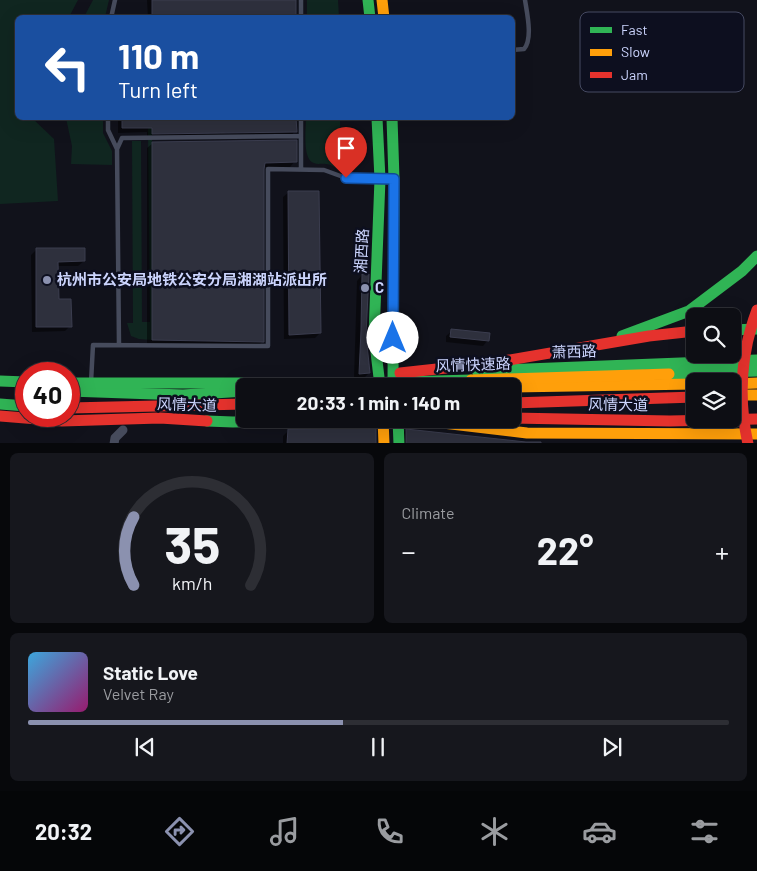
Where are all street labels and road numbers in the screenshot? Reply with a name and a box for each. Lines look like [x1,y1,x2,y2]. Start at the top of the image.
street label: 湘西路 [351,228,371,274]
street label: 萧西路 [551,341,597,361]
street label: 风情快速路 [435,354,511,374]
street label: 风情大道 [157,394,217,414]
street label: 风情大道 [588,394,648,414]

